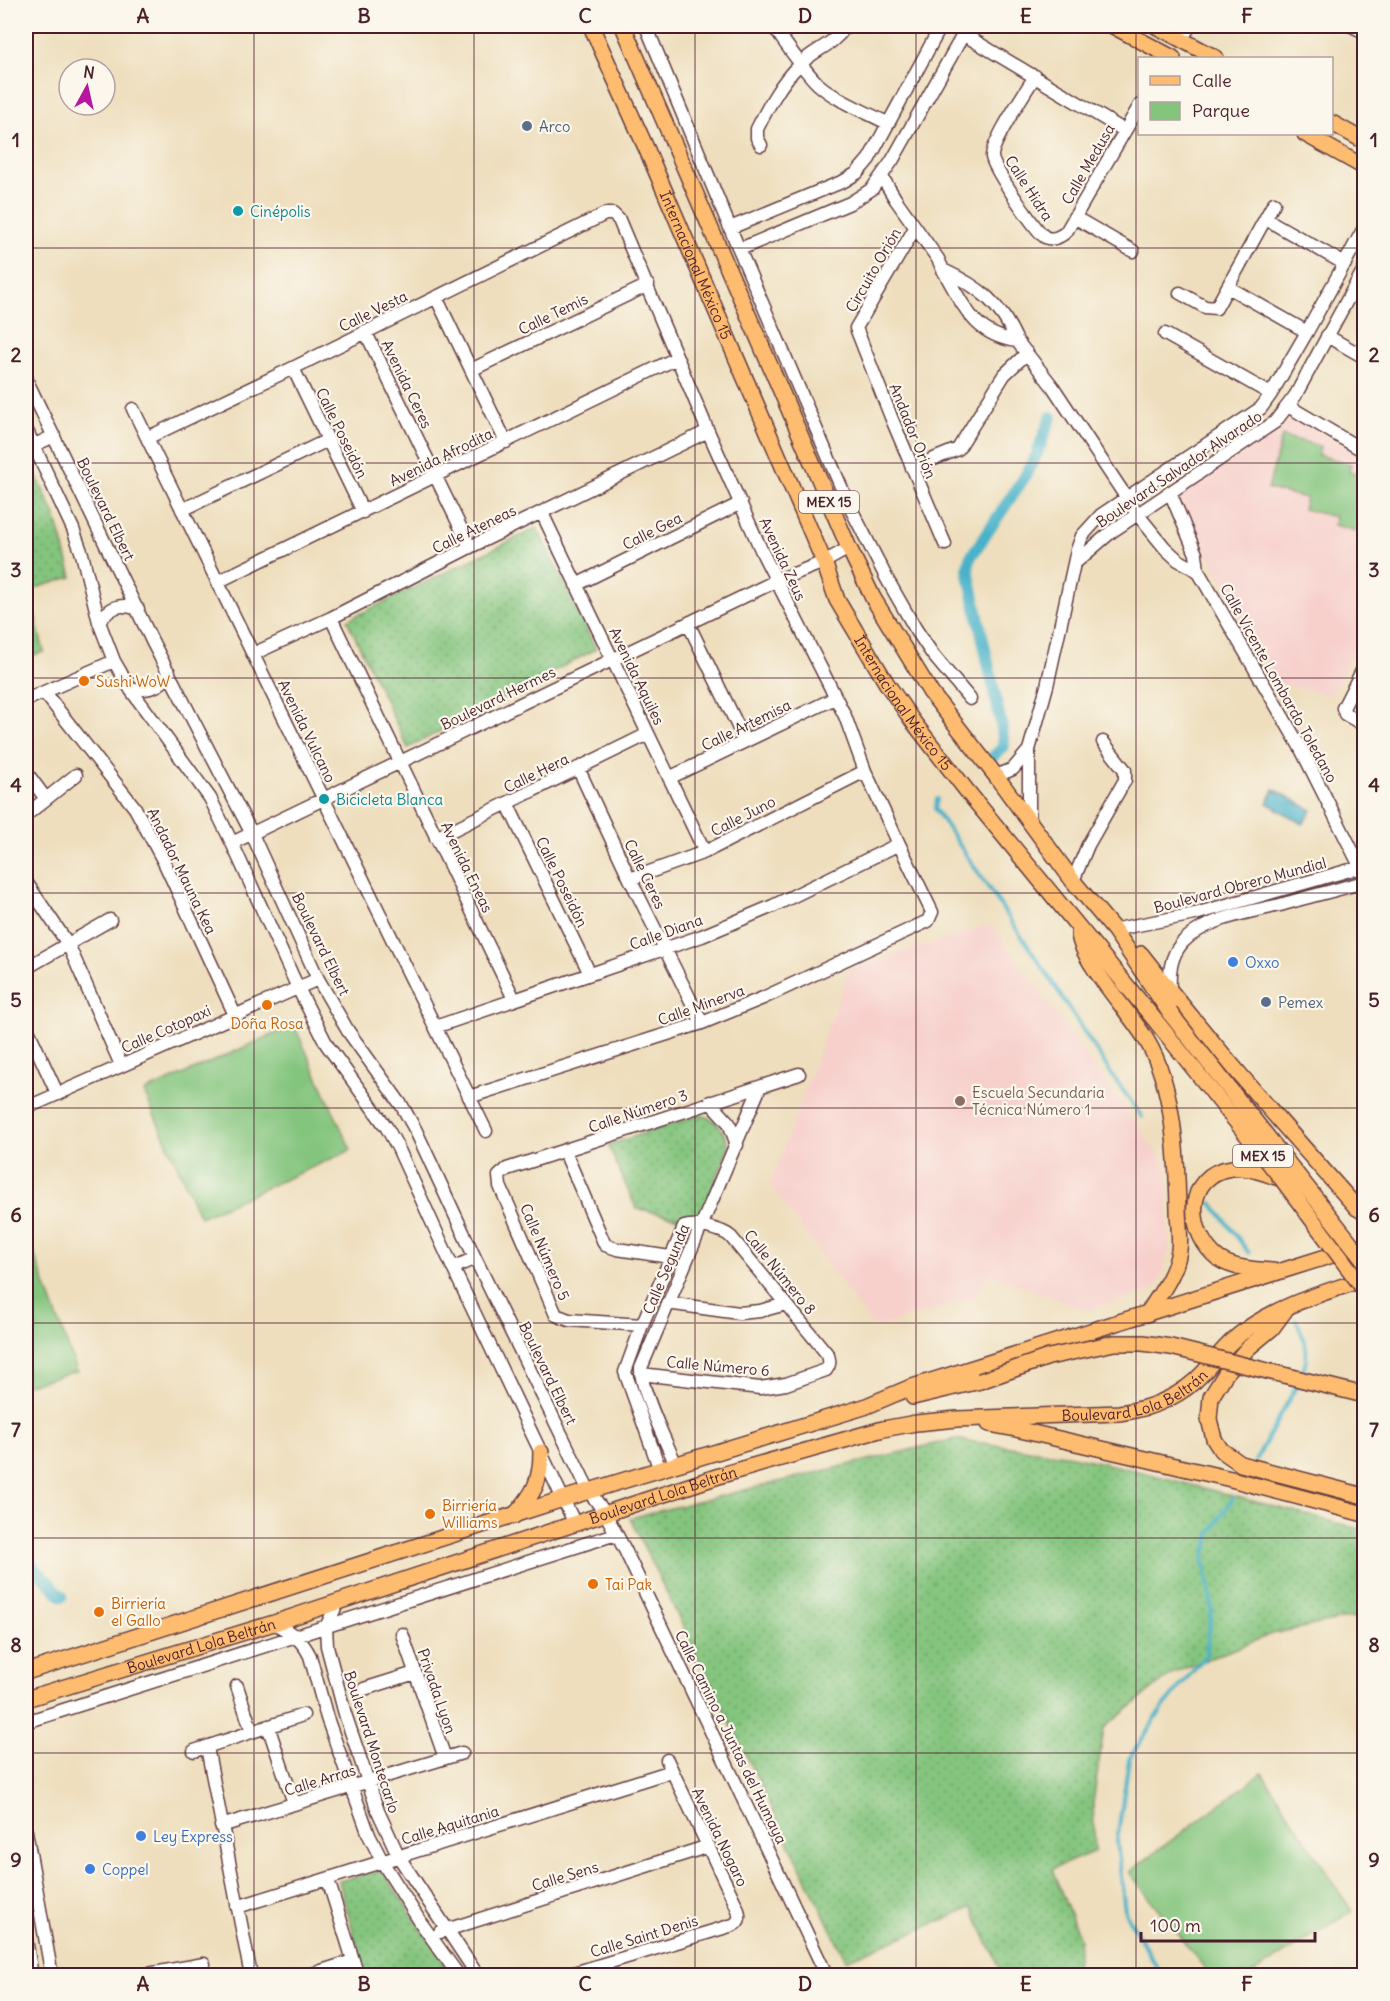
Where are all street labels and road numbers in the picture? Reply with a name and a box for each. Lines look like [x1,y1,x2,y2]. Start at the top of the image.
street label: Calle Medusa [1057,120,1119,208]
street label: Calle Hidra [1001,152,1057,225]
street label: Internacional México 15 [656,188,737,342]
street label: Circuito Orión [841,224,905,316]
street label: Calle Vesta [336,286,411,336]
street label: Calle Temis [515,289,591,339]
street label: Avenida Ceres [377,337,437,431]
street label: Andador Orión [885,381,941,482]
street label: Calle Poseidón [312,385,372,481]
street label: Boulevard Salvador Alvarado [1092,406,1266,532]
street label: Avenida Afrodita [386,424,496,490]
street label: Boulevard Elbert [73,454,139,564]
road number: MEX 15 [799,491,859,513]
street label: Calle Ateneas [429,500,519,558]
street label: Calle Gea [619,508,685,554]
street label: Avenida Zeus [755,514,811,604]
street label: Calle Vicente Lombardo Toledano [1216,580,1342,786]
street label: Avenida Aquiles [605,624,669,728]
street label: Internacional México 15 [850,632,957,774]
street label: Boulevard Hermes [437,662,559,734]
street label: Avenida Vulcano [274,676,340,786]
street label: Calle Artemisa [698,695,794,755]
street label: Calle Hera [500,749,572,797]
street label: Calle Juno [707,792,779,840]
street label: Andador Mauna Kea [143,805,221,938]
street label: Avenida Eneas [437,818,497,916]
street label: Calle Poseidón [532,834,592,930]
street label: Calle Ceres [620,836,670,912]
street label: Boulevard Obrero Mundial [1152,853,1328,917]
street label: Boulevard Elbert [288,889,354,999]
street label: Calle Diana [627,910,706,954]
street label: Calle Minerva [655,980,747,1029]
street label: Calle Cotopaxi [118,1001,214,1057]
street label: Calle Número 3 [586,1085,690,1137]
road number: MEX 15 [1233,1145,1293,1167]
street label: Calle Número 5 [516,1201,574,1303]
street label: Calle Segunda [638,1221,694,1317]
street label: Calle Número 8 [740,1226,820,1318]
street label: Boulevard Elbert [515,1318,581,1428]
street label: Calle Número 6 [666,1352,770,1380]
street label: Boulevard Lola Beltrán [1061,1365,1211,1425]
street label: Boulevard Lola Beltrán [587,1462,739,1528]
street label: Boulevard Lola Beltrán [124,1614,278,1677]
street label: Calle Camino a Juntas del Humaya [671,1627,791,1847]
street label: Privada Lyon [414,1646,461,1736]
street label: Boulevard Montecarlo [340,1668,404,1816]
street label: Calle Arras [282,1760,358,1800]
street label: Avenida Nogaro [688,1784,752,1890]
street label: Calle Aquitania [399,1801,501,1849]
street label: Calle Sens [529,1857,601,1895]
street label: Calle Saint Denis [588,1911,700,1961]

